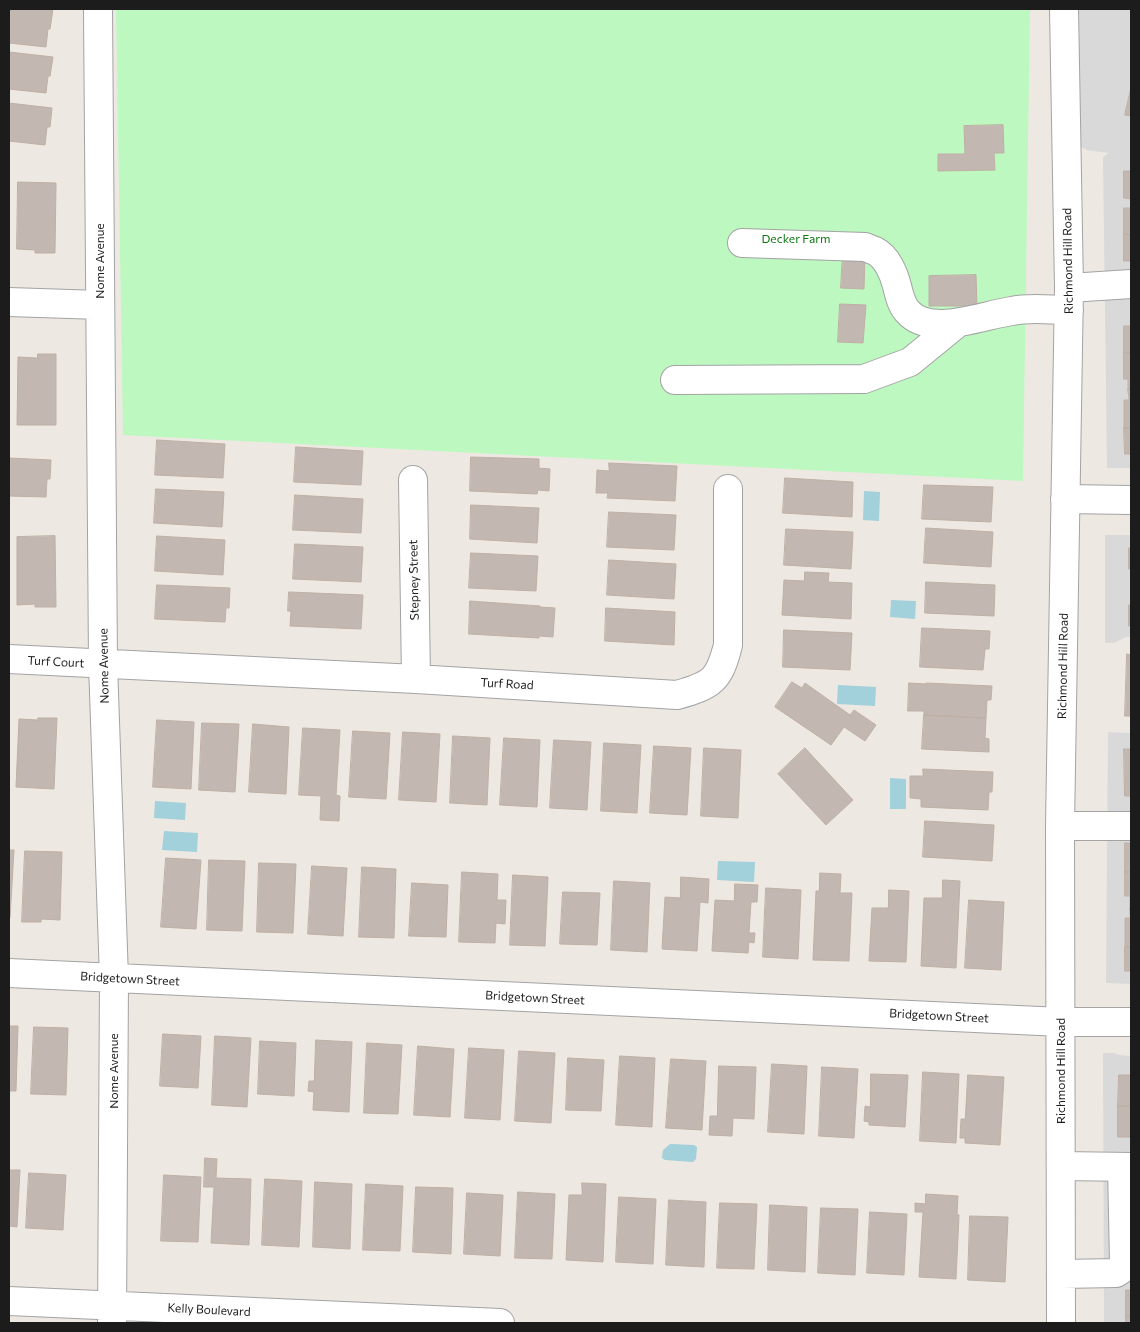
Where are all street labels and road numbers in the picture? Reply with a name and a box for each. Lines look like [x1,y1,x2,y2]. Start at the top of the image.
street label: Richmond Hill Road [1060,208,1076,314]
street label: Nome Avenue [93,223,107,299]
street label: Stepney Street [406,540,422,620]
street label: Richmond Hill Road [1055,613,1071,719]
street label: Nome Avenue [96,628,112,704]
street label: Turf Court [27,653,85,671]
street label: Turf Road [480,675,534,693]
street label: Bridgetown Street [80,969,180,989]
street label: Bridgetown Street [485,988,585,1008]
street label: Bridgetown Street [889,1006,989,1026]
street label: Richmond Hill Road [1054,1018,1068,1124]
street label: Nome Avenue [107,1033,121,1109]
street label: Kelly Boulevard [167,1301,251,1319]

